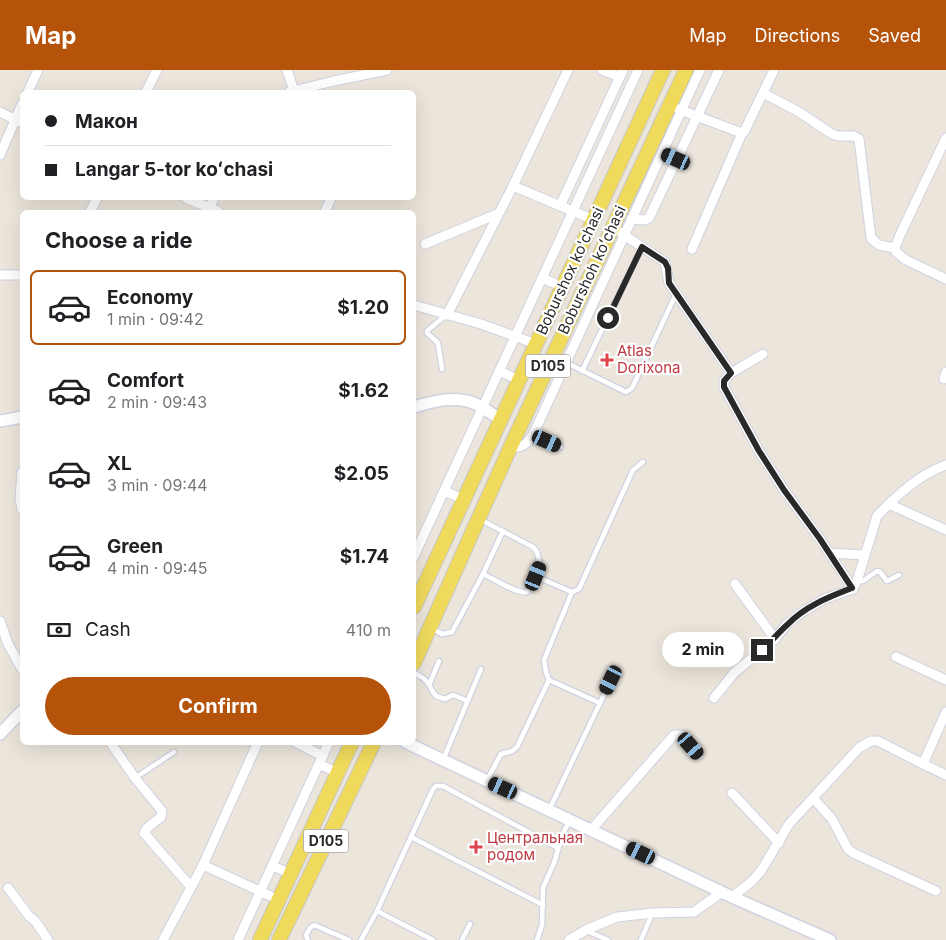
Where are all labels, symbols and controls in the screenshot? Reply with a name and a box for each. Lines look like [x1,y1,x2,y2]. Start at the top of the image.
text: Map [25,21,76,50]
text: Map [689,25,727,46]
text: Directions [755,25,840,46]
text: Saved [868,25,921,46]
text: Макон [75,110,138,133]
car [659,146,692,172]
text: Langar 5-tor koʻchasi [75,158,273,181]
street label: Boburshoh koʻchasi [553,202,630,337]
street label: Boburshox ko'chasi [532,204,607,338]
text: Choose a ride [45,227,193,253]
icon: car [47,285,92,330]
text: Economy [107,286,193,309]
text: $1.20 [337,296,389,319]
route start [597,307,619,329]
text: 1 min · 09:42 [107,309,204,329]
place label: Atlas Dorixona [617,341,680,377]
road number: D105 [526,354,570,378]
marker: Atlas Dorixona [601,354,613,366]
icon: car [47,368,92,413]
text: Comfort [107,369,184,392]
text: $1.62 [338,379,389,402]
text: 2 min · 09:43 [107,392,207,412]
car [530,428,563,454]
icon: car [47,451,92,496]
text: XL [107,452,132,475]
text: $2.05 [334,462,389,485]
text: 3 min · 09:44 [107,475,208,495]
icon: car [47,534,92,579]
text: Green [107,535,163,558]
text: $1.74 [340,545,389,568]
text: 4 min · 09:45 [107,558,207,578]
car [523,559,548,593]
icon: cash [45,616,73,644]
text: Cash [85,618,131,641]
text: 410 m [346,620,391,640]
callout: 2 min [662,632,744,668]
text: 2 min [682,639,724,659]
route end [751,639,773,661]
car [597,663,624,697]
button: Confirm [45,677,391,735]
car [675,730,706,762]
car [486,775,519,801]
place label: Центральная родом [487,828,583,864]
road number: D105 [304,829,348,852]
marker: Центральная родом [469,840,483,854]
car [624,840,657,866]

